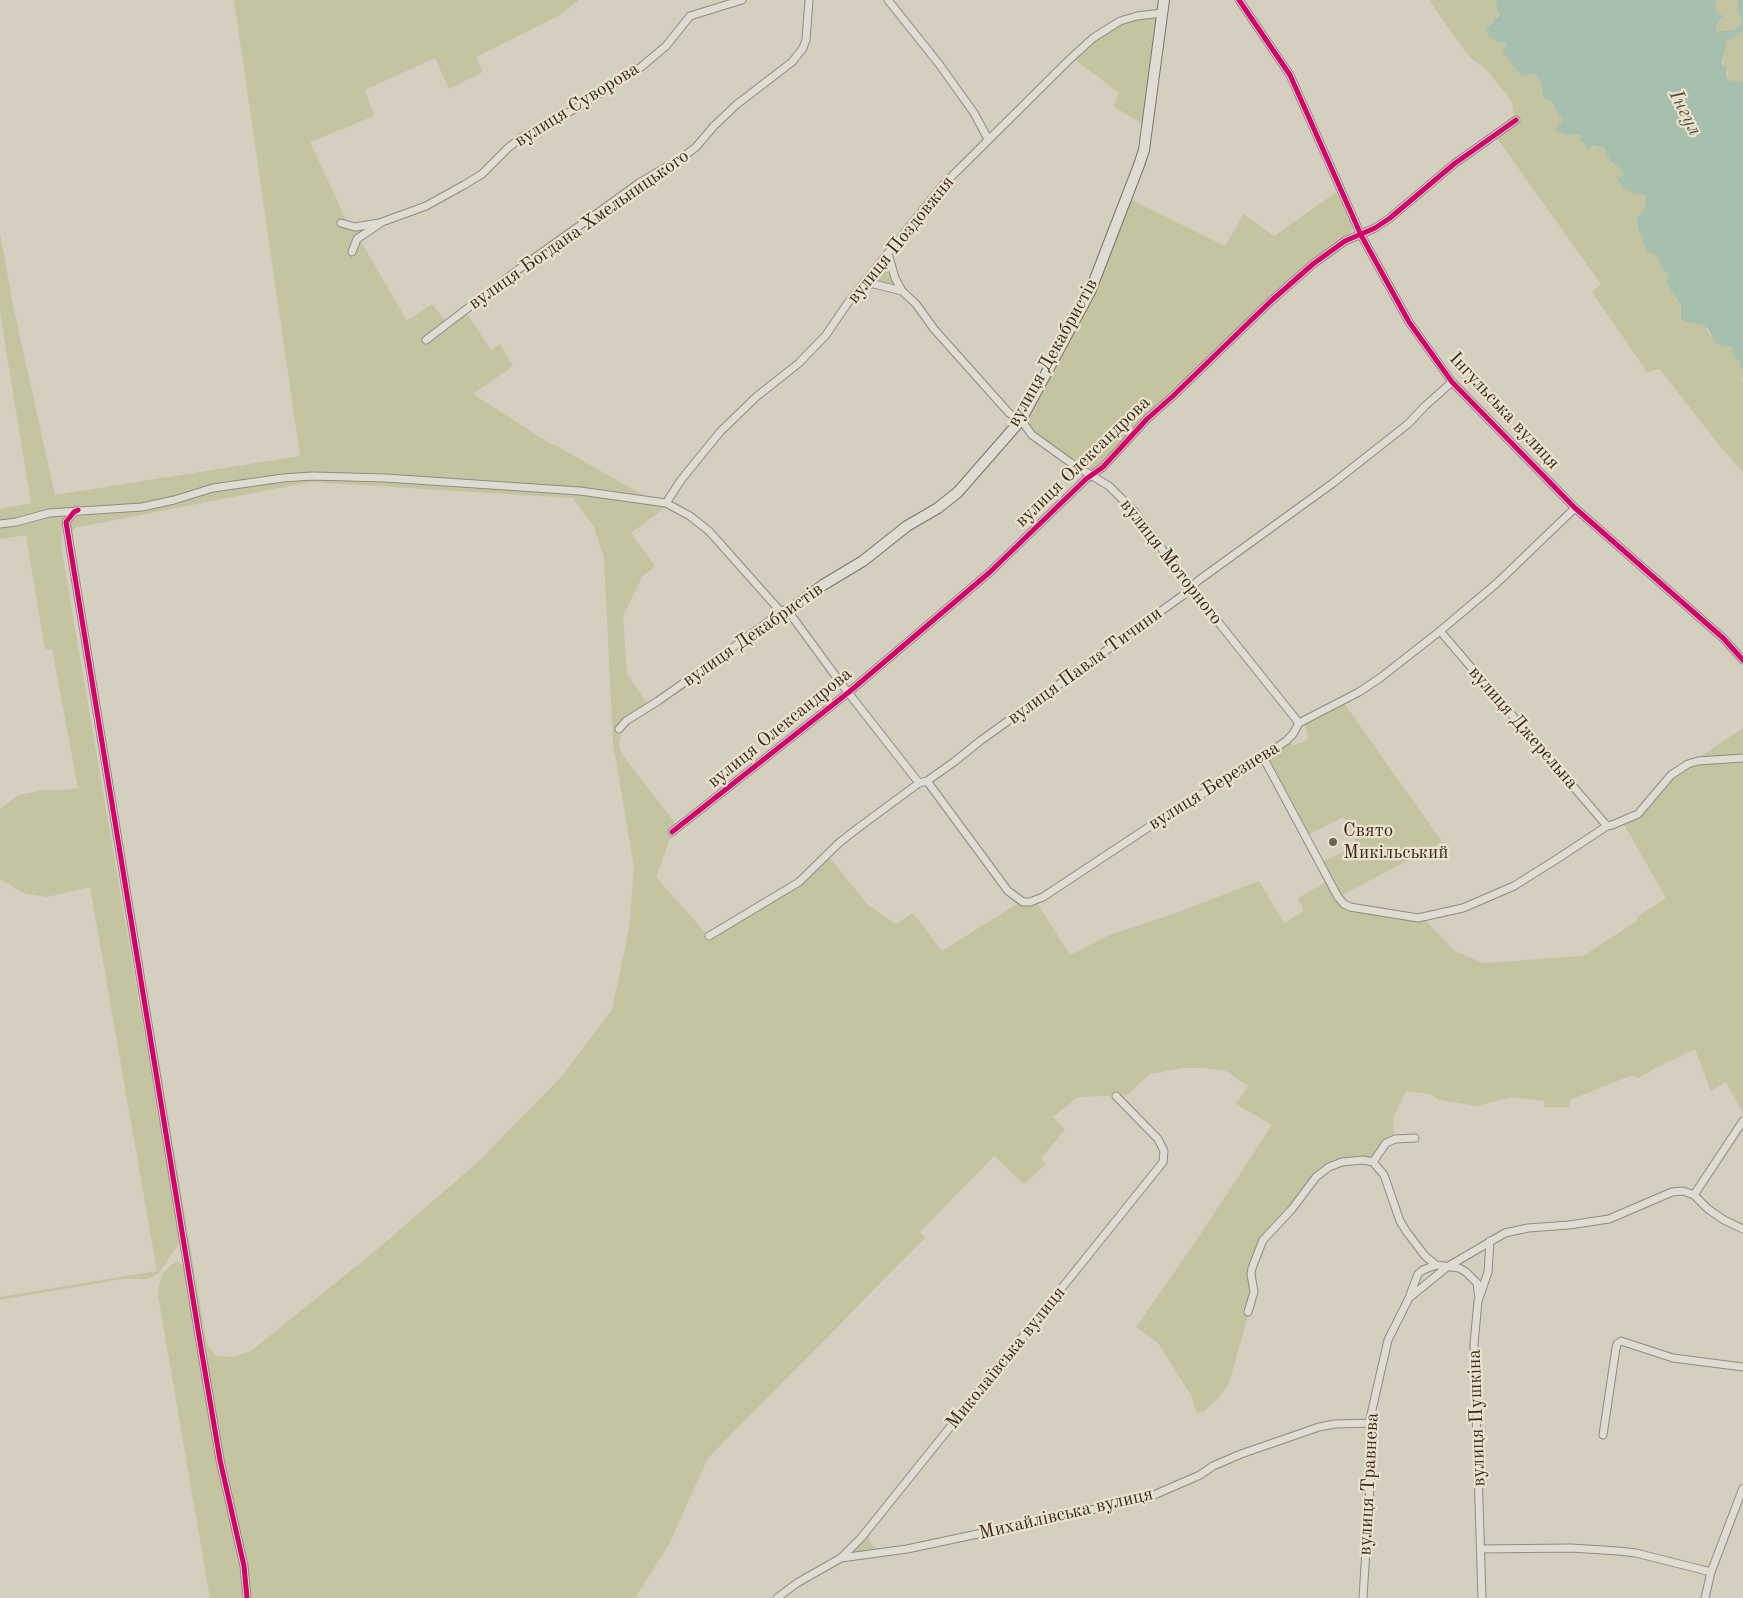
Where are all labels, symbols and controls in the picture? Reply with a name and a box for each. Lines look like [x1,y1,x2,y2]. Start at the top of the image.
street label: вулиця Суворова [510,58,644,152]
water label: Інгул [1663,86,1707,140]
street label: вулиця Богдана Хмельницького [464,145,694,315]
street label: вулиця Поздовжня [842,171,960,309]
street label: вулиця Декабристів [1003,275,1103,431]
street label: Інгульська вулиця [1444,348,1564,474]
street label: вулиця Олександрова [1011,392,1155,532]
street label: вулиця Моторного [1115,494,1227,630]
street label: вулиця Декабристів [678,578,828,692]
street label: вулиця Павла Тичини [1003,602,1167,730]
street label: вулиця Джерельна [1463,662,1583,794]
street label: вулиця Олександрова [703,663,857,793]
street label: вулиця Березнева [1144,737,1284,835]
place label: Свято Микільський [1343,820,1448,864]
marker: Свято Микільський [1327,836,1339,848]
street label: Миколаївська вулиця [941,1282,1071,1434]
street label: вулиця Пушкіна [1463,1349,1491,1487]
street label: вулиця Травнева [1354,1412,1384,1556]
street label: Михайлівська вулиця [977,1483,1155,1545]

